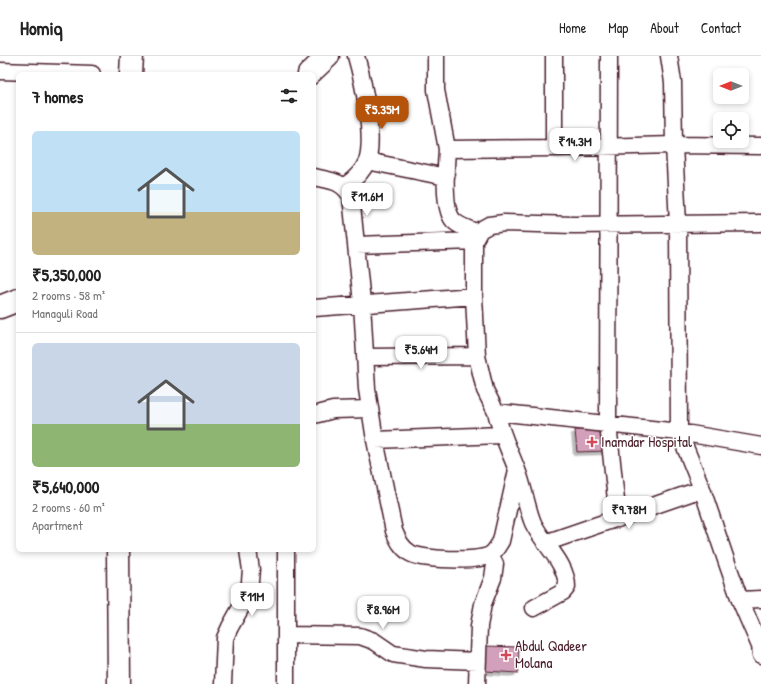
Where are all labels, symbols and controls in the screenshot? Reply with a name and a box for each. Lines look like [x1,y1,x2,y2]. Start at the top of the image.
text: Homiq [20,15,63,41]
text: Home [559,18,586,37]
text: Map [608,18,628,37]
text: About [650,18,679,37]
text: Contact [701,18,741,37]
north arrow [713,68,749,104]
map controls [713,68,749,148]
text: 7 homes [32,85,83,108]
icon: filters [278,85,300,107]
pin: ₹5.35M [349,96,415,130]
text: ₹5.35M [365,100,399,118]
button: locate [713,112,749,148]
pin: ₹14.3M [542,128,608,162]
text: ₹14.3M [558,132,592,150]
icon: home [130,157,202,229]
pin: ₹11.6M [334,183,400,217]
text: ₹11.6M [351,187,383,205]
text: ₹5,350,000 [32,263,101,286]
text: 2 rooms · 58 m² [32,286,105,304]
text: Managuli Road [32,304,97,322]
pin: ₹5.64M [388,336,454,370]
text: ₹5.64M [404,340,438,358]
icon: home [130,369,202,441]
place label: Inamdar Hospital [601,431,692,452]
marker: Inamdar Hospital [586,436,598,448]
text: ₹5,640,000 [32,475,99,498]
pin: ₹9.78M [596,496,662,530]
text: 2 rooms · 60 m² [32,498,105,516]
text: ₹9.78M [612,500,646,518]
text: Apartment [32,516,83,534]
pin: ₹11M [228,583,276,617]
text: ₹11M [240,587,264,605]
pin: ₹8.96M [350,596,416,630]
text: ₹8.96M [366,600,400,618]
place label: Abdul Qadeer Molana [515,635,587,673]
marker: Abdul Qadeer Molana [500,649,512,661]

